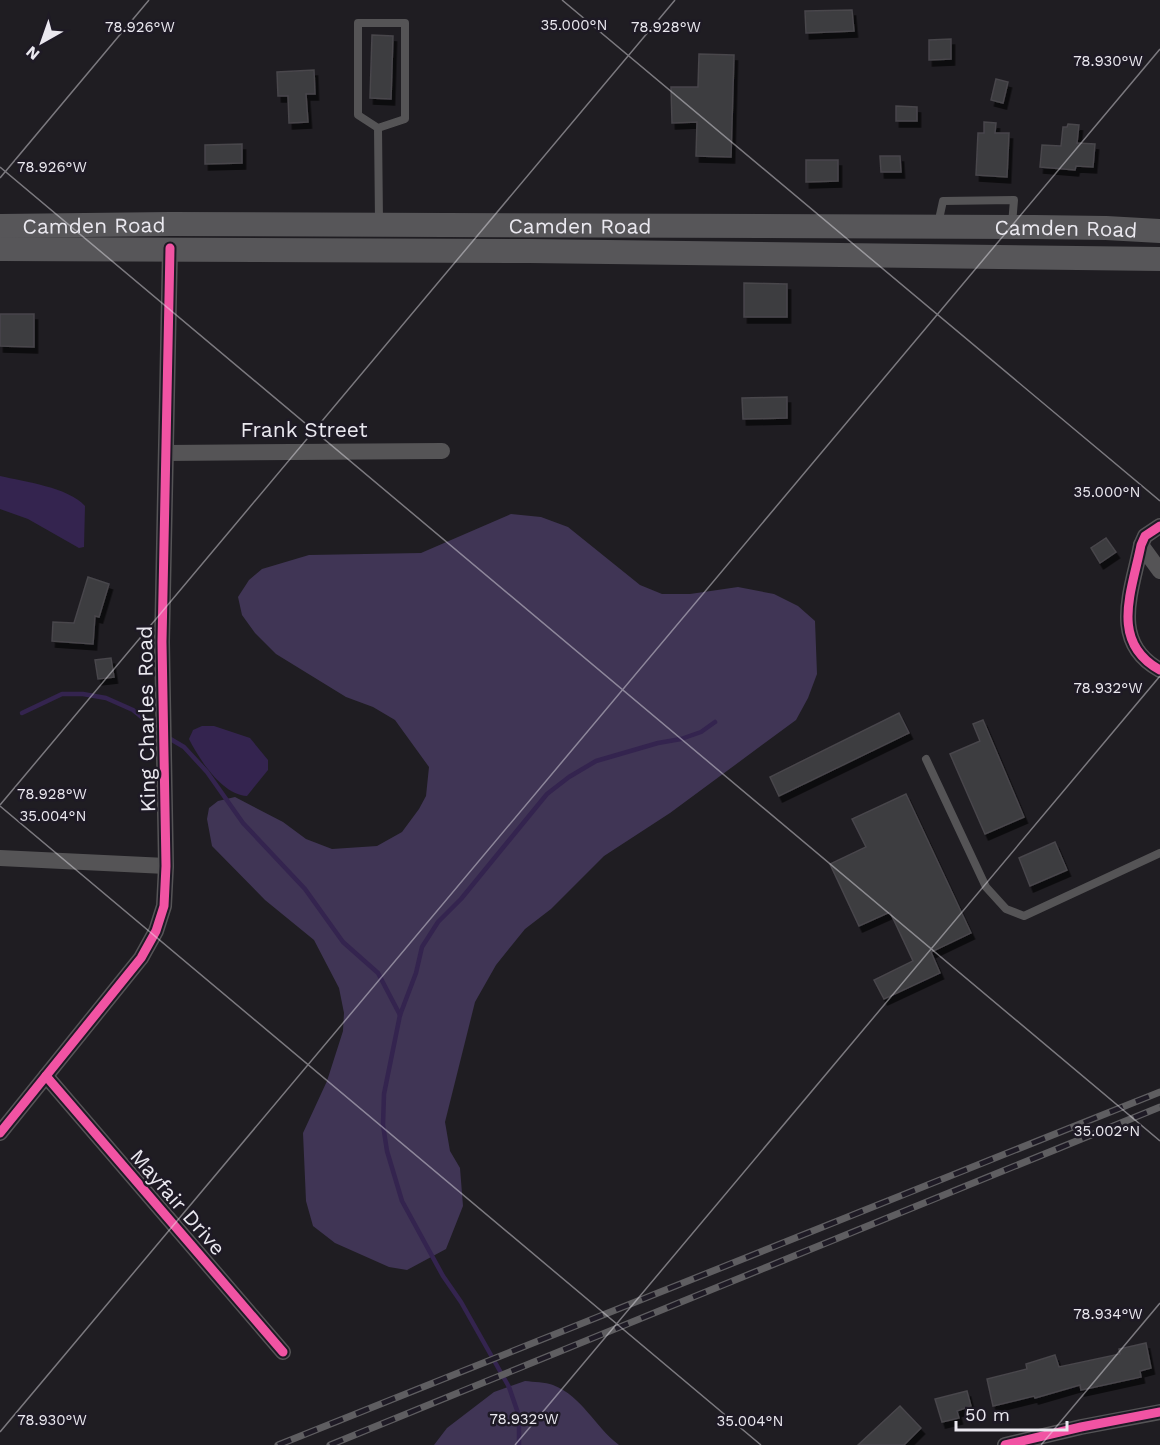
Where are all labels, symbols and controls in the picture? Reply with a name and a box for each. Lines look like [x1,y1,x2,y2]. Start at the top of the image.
north arrow [12,12,72,72]
text: 35.000°N [540,16,608,34]
text: 78.926°W [105,18,175,36]
text: 78.928°W [631,18,701,36]
text: N [22,42,43,64]
text: 78.930°W [1073,52,1143,70]
text: 78.926°W [17,158,87,176]
street label: Camden Road [22,212,166,238]
street label: Camden Road [508,213,652,238]
street label: Camden Road [994,214,1138,242]
street label: Frank Street [241,417,368,442]
text: 35.000°N [1073,483,1141,501]
street label: King Charles Road [132,625,160,813]
text: 78.932°W [1073,679,1143,697]
text: 78.928°W [17,785,87,803]
text: 35.004°N [20,807,86,825]
text: 35.002°N [1074,1122,1140,1140]
street label: Mayfair Drive [125,1144,231,1260]
text: 78.934°W [1073,1305,1143,1323]
scale bar [956,1394,1067,1432]
text: 50 m [965,1404,1010,1425]
text: 78.932°W [489,1410,559,1428]
text: 78.930°W [17,1411,87,1429]
text: 35.004°N [717,1412,783,1430]

